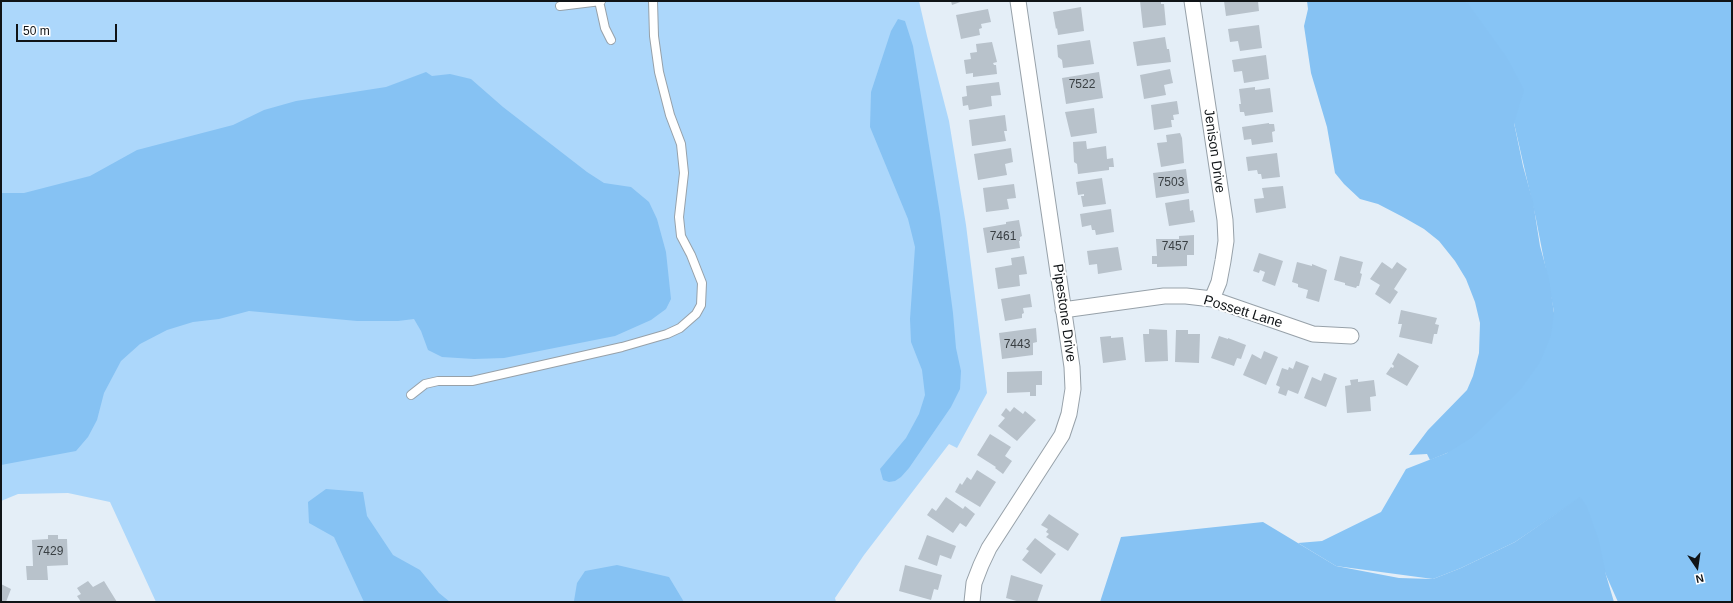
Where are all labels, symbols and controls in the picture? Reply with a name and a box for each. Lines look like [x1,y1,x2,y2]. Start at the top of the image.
scale bar [18,16,119,42]
text: 50 m [23,24,50,38]
house number: 7522 [1069,78,1095,92]
street label: Jenison Drive [1200,108,1228,194]
house number: 7503 [1158,176,1184,190]
house number: 7461 [990,230,1016,244]
house number: 7457 [1162,240,1188,254]
street label: Pipestone Drive [1049,263,1079,363]
street label: Possett Lane [1201,292,1285,332]
house number: 7443 [1004,338,1030,352]
house number: 7429 [37,545,63,559]
north arrow [1677,547,1717,587]
text: N [1694,572,1705,585]

